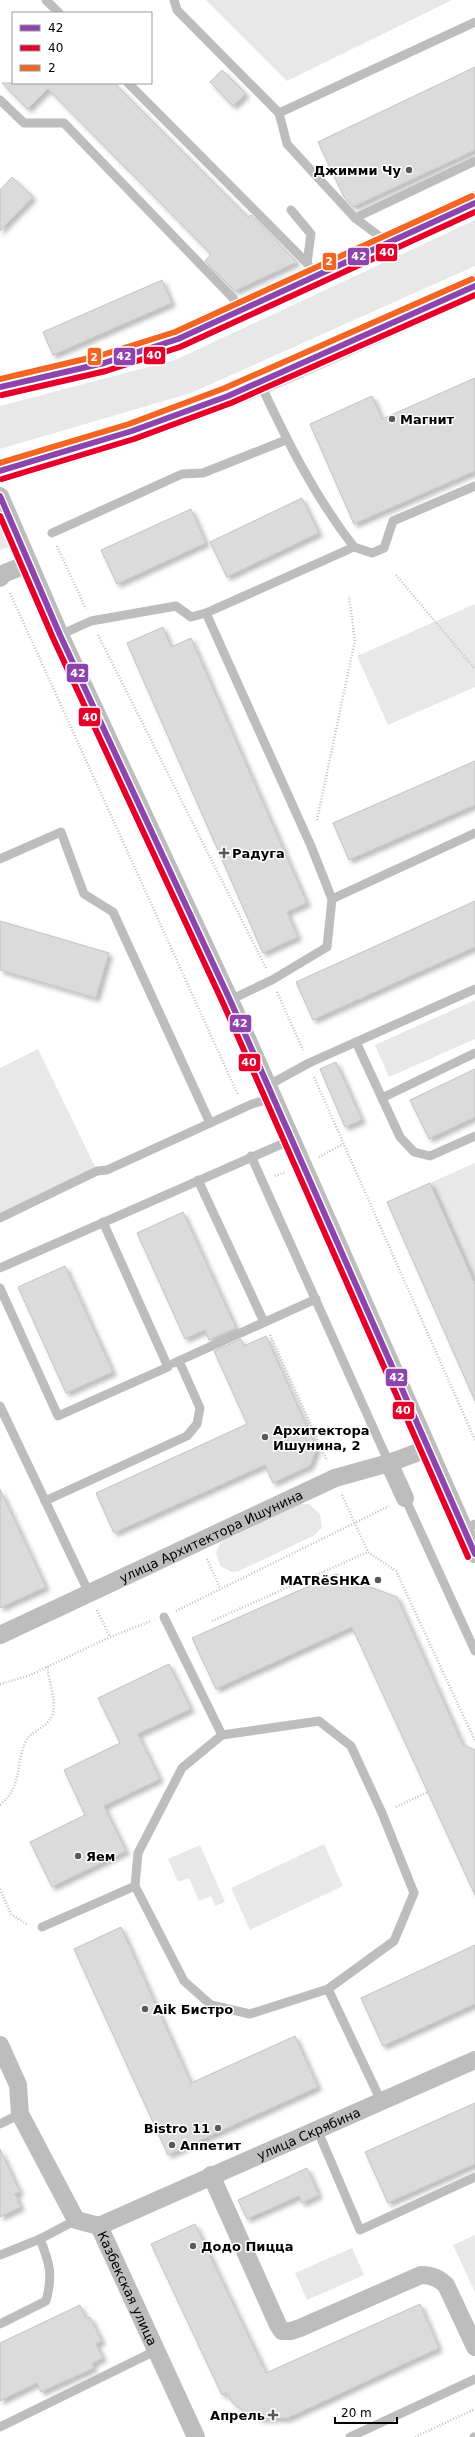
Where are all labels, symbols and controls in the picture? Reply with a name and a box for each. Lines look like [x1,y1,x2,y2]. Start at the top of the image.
legend [12,12,152,84]
text: 42 [48,21,63,35]
text: 40 [48,41,63,55]
text: 2 [48,61,56,75]
place label: Джимми Чу [314,163,402,178]
marker: Джимми Чу [404,165,414,175]
line badge: 40 [375,243,398,262]
text: 40 [379,246,395,259]
line badge: 42 [347,247,370,266]
text: 42 [351,250,367,263]
line badge: 2 [322,252,337,271]
text: 2 [325,255,333,268]
line badge: 40 [143,346,166,365]
line badge: 2 [87,347,102,366]
line badge: 42 [113,347,136,366]
text: 40 [146,349,162,362]
text: 42 [116,350,132,363]
text: 2 [90,351,98,364]
place label: Магнит [400,412,455,427]
marker: Магнит [387,414,397,424]
line badge: 42 [66,663,89,683]
text: 42 [70,667,86,680]
line badge: 40 [78,707,101,727]
text: 40 [82,711,98,724]
place label: Радуга [232,846,285,861]
marker: Радуга [219,848,229,858]
line badge: 42 [229,1014,252,1033]
text: 42 [232,1017,248,1030]
line badge: 40 [238,1053,261,1072]
text: 40 [241,1056,257,1069]
line badge: 42 [385,1368,408,1387]
text: 42 [389,1371,405,1384]
line badge: 40 [392,1401,415,1420]
text: 40 [395,1404,411,1417]
place label: Архитектора Ишунина, 2 [273,1423,370,1453]
marker: Архитектора Ишунина, 2 [260,1432,270,1442]
street label: улица Архитектора Ишунина [117,1487,305,1586]
place label: MATRёSHKA [280,1573,370,1588]
marker: MATRёSHKA [373,1575,383,1585]
place label: Яем [86,1849,115,1864]
marker: Яем [73,1851,83,1861]
place label: Aik Бистро [153,2002,233,2017]
marker: Aik Бистро [140,2004,150,2014]
street label: улица Скрябина [255,2105,363,2163]
place label: Bistro 11 [144,2121,210,2136]
marker: Bistro 11 [213,2123,223,2133]
place label: Аппетит [180,2138,241,2153]
marker: Аппетит [167,2140,177,2150]
street label: Казбекская улица [94,2229,160,2348]
place label: Додо Пицца [201,2239,294,2254]
marker: Додо Пицца [188,2241,198,2251]
scale bar [335,2399,397,2425]
text: 20 m [341,2406,372,2420]
place label: Апрель [210,2408,265,2423]
marker: Апрель [268,2410,278,2420]

